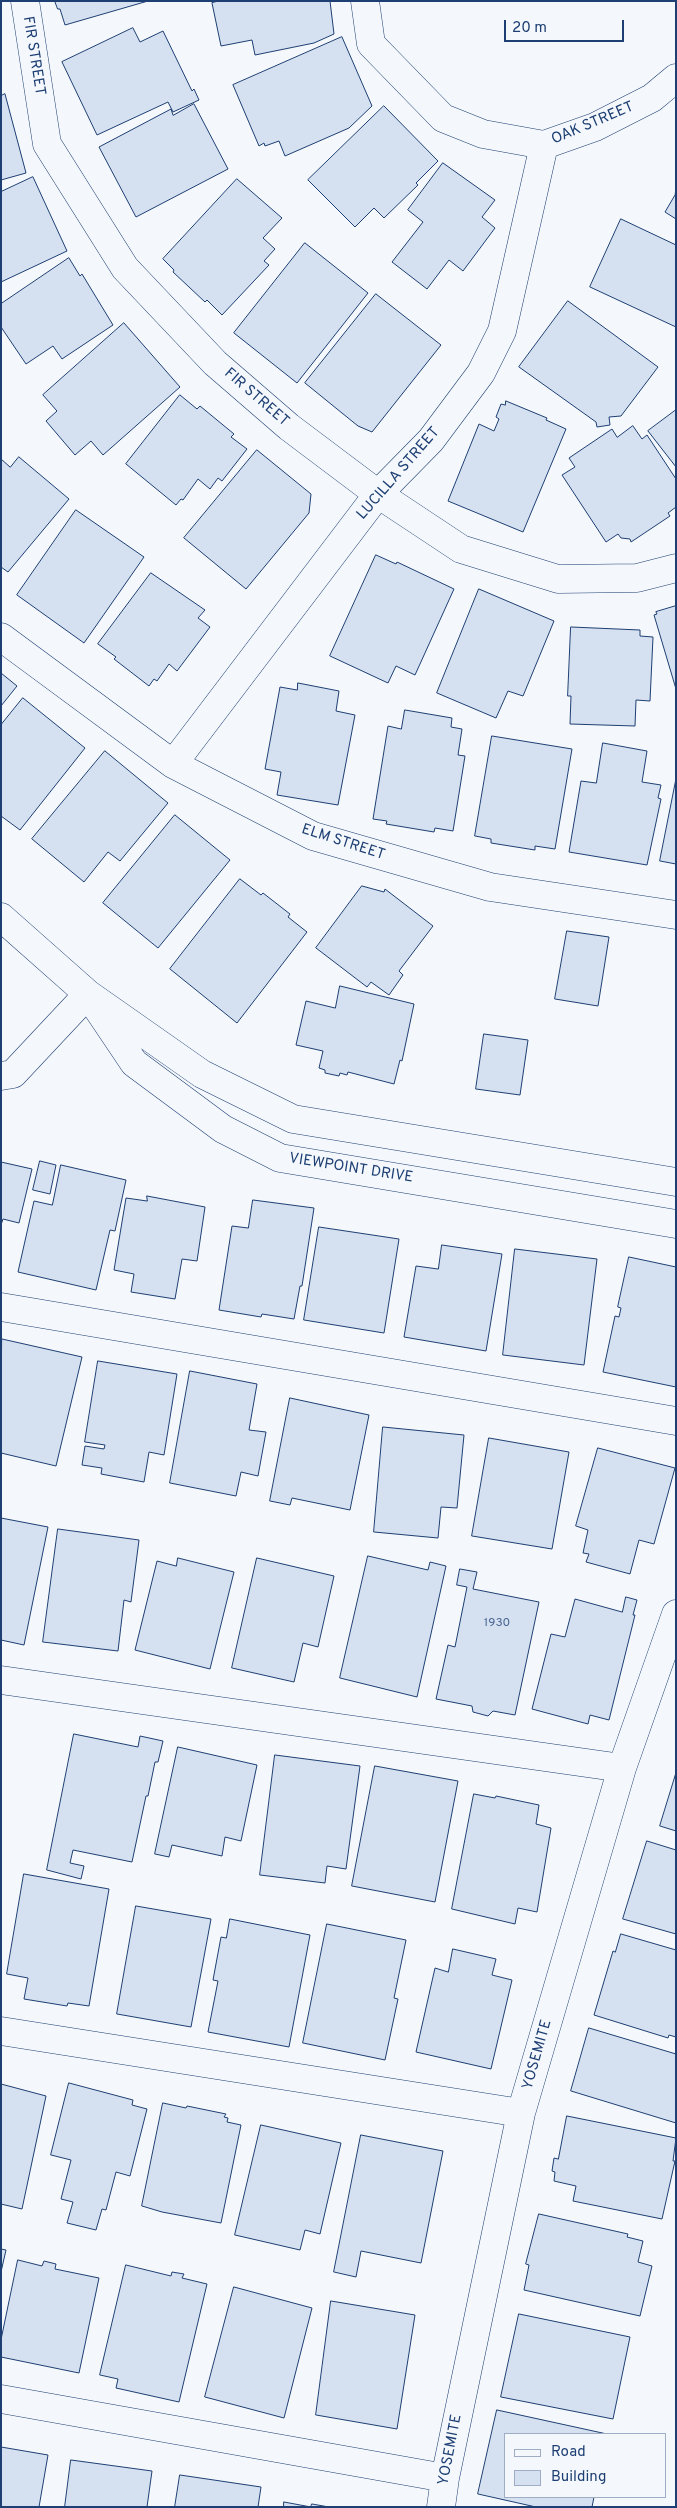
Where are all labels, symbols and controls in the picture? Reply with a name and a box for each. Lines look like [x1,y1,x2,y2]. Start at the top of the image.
scale bar [507,10,627,42]
street label: FIR STREET [18,15,48,97]
text: 20 m [512,19,547,38]
street label: OAK STREET [549,99,637,149]
street label: FIR STREET [220,365,292,431]
street label: LUCILLA STREET [354,424,444,524]
street label: ELM STREET [299,821,387,865]
street label: VIEWPOINT DRIVE [288,1150,414,1188]
house number: 1930 [484,1617,510,1631]
street label: YOSEMITE [519,2018,557,2092]
street label: YOSEMITE [435,2413,467,2487]
legend [504,2433,667,2498]
text: Road [551,2443,586,2462]
text: Building [551,2468,606,2487]

